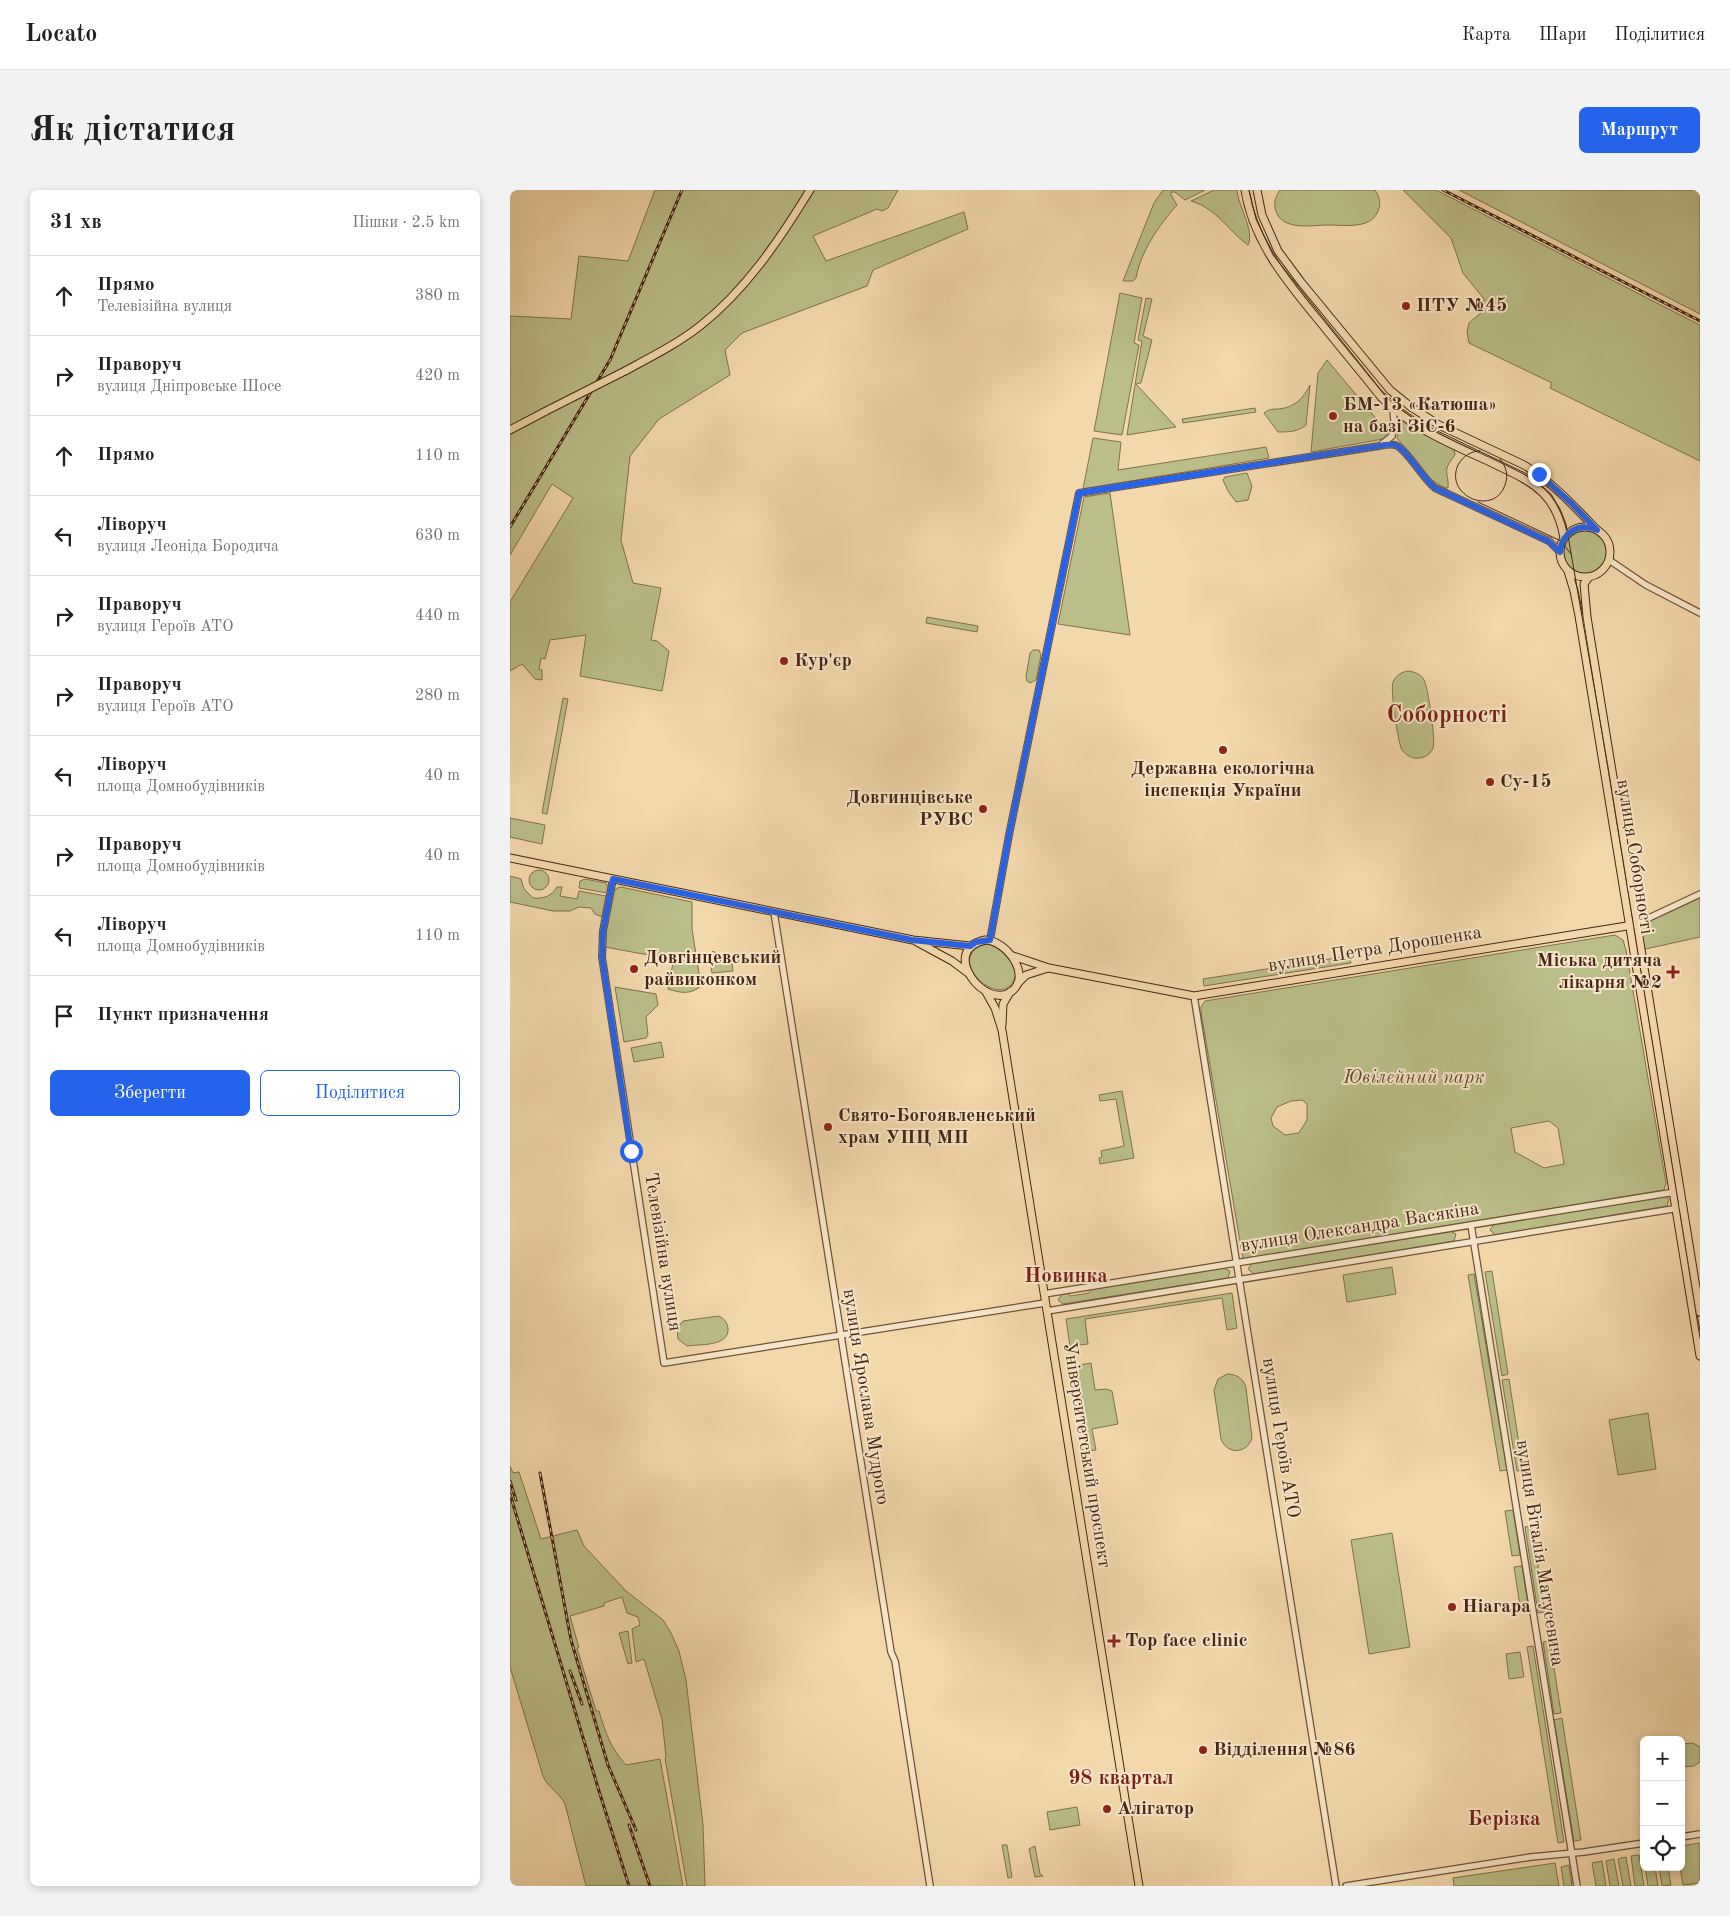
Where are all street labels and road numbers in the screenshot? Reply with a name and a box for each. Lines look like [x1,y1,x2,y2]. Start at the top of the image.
street label: вулиця Соборності [1612,778,1656,936]
street label: вулиця Петра Дорошенка [1267,924,1484,976]
street label: Телевізійна вулиця [640,1171,684,1333]
street label: вулиця Олександра Васякіна [1239,1200,1481,1256]
street label: вулиця Ярослава Мудрого [839,1288,891,1506]
street label: Університетський проспект [1059,1341,1113,1569]
street label: вулиця Героїв АТО [1258,1356,1302,1520]
street label: вулиця Віталія Матусевича [1512,1439,1566,1668]

